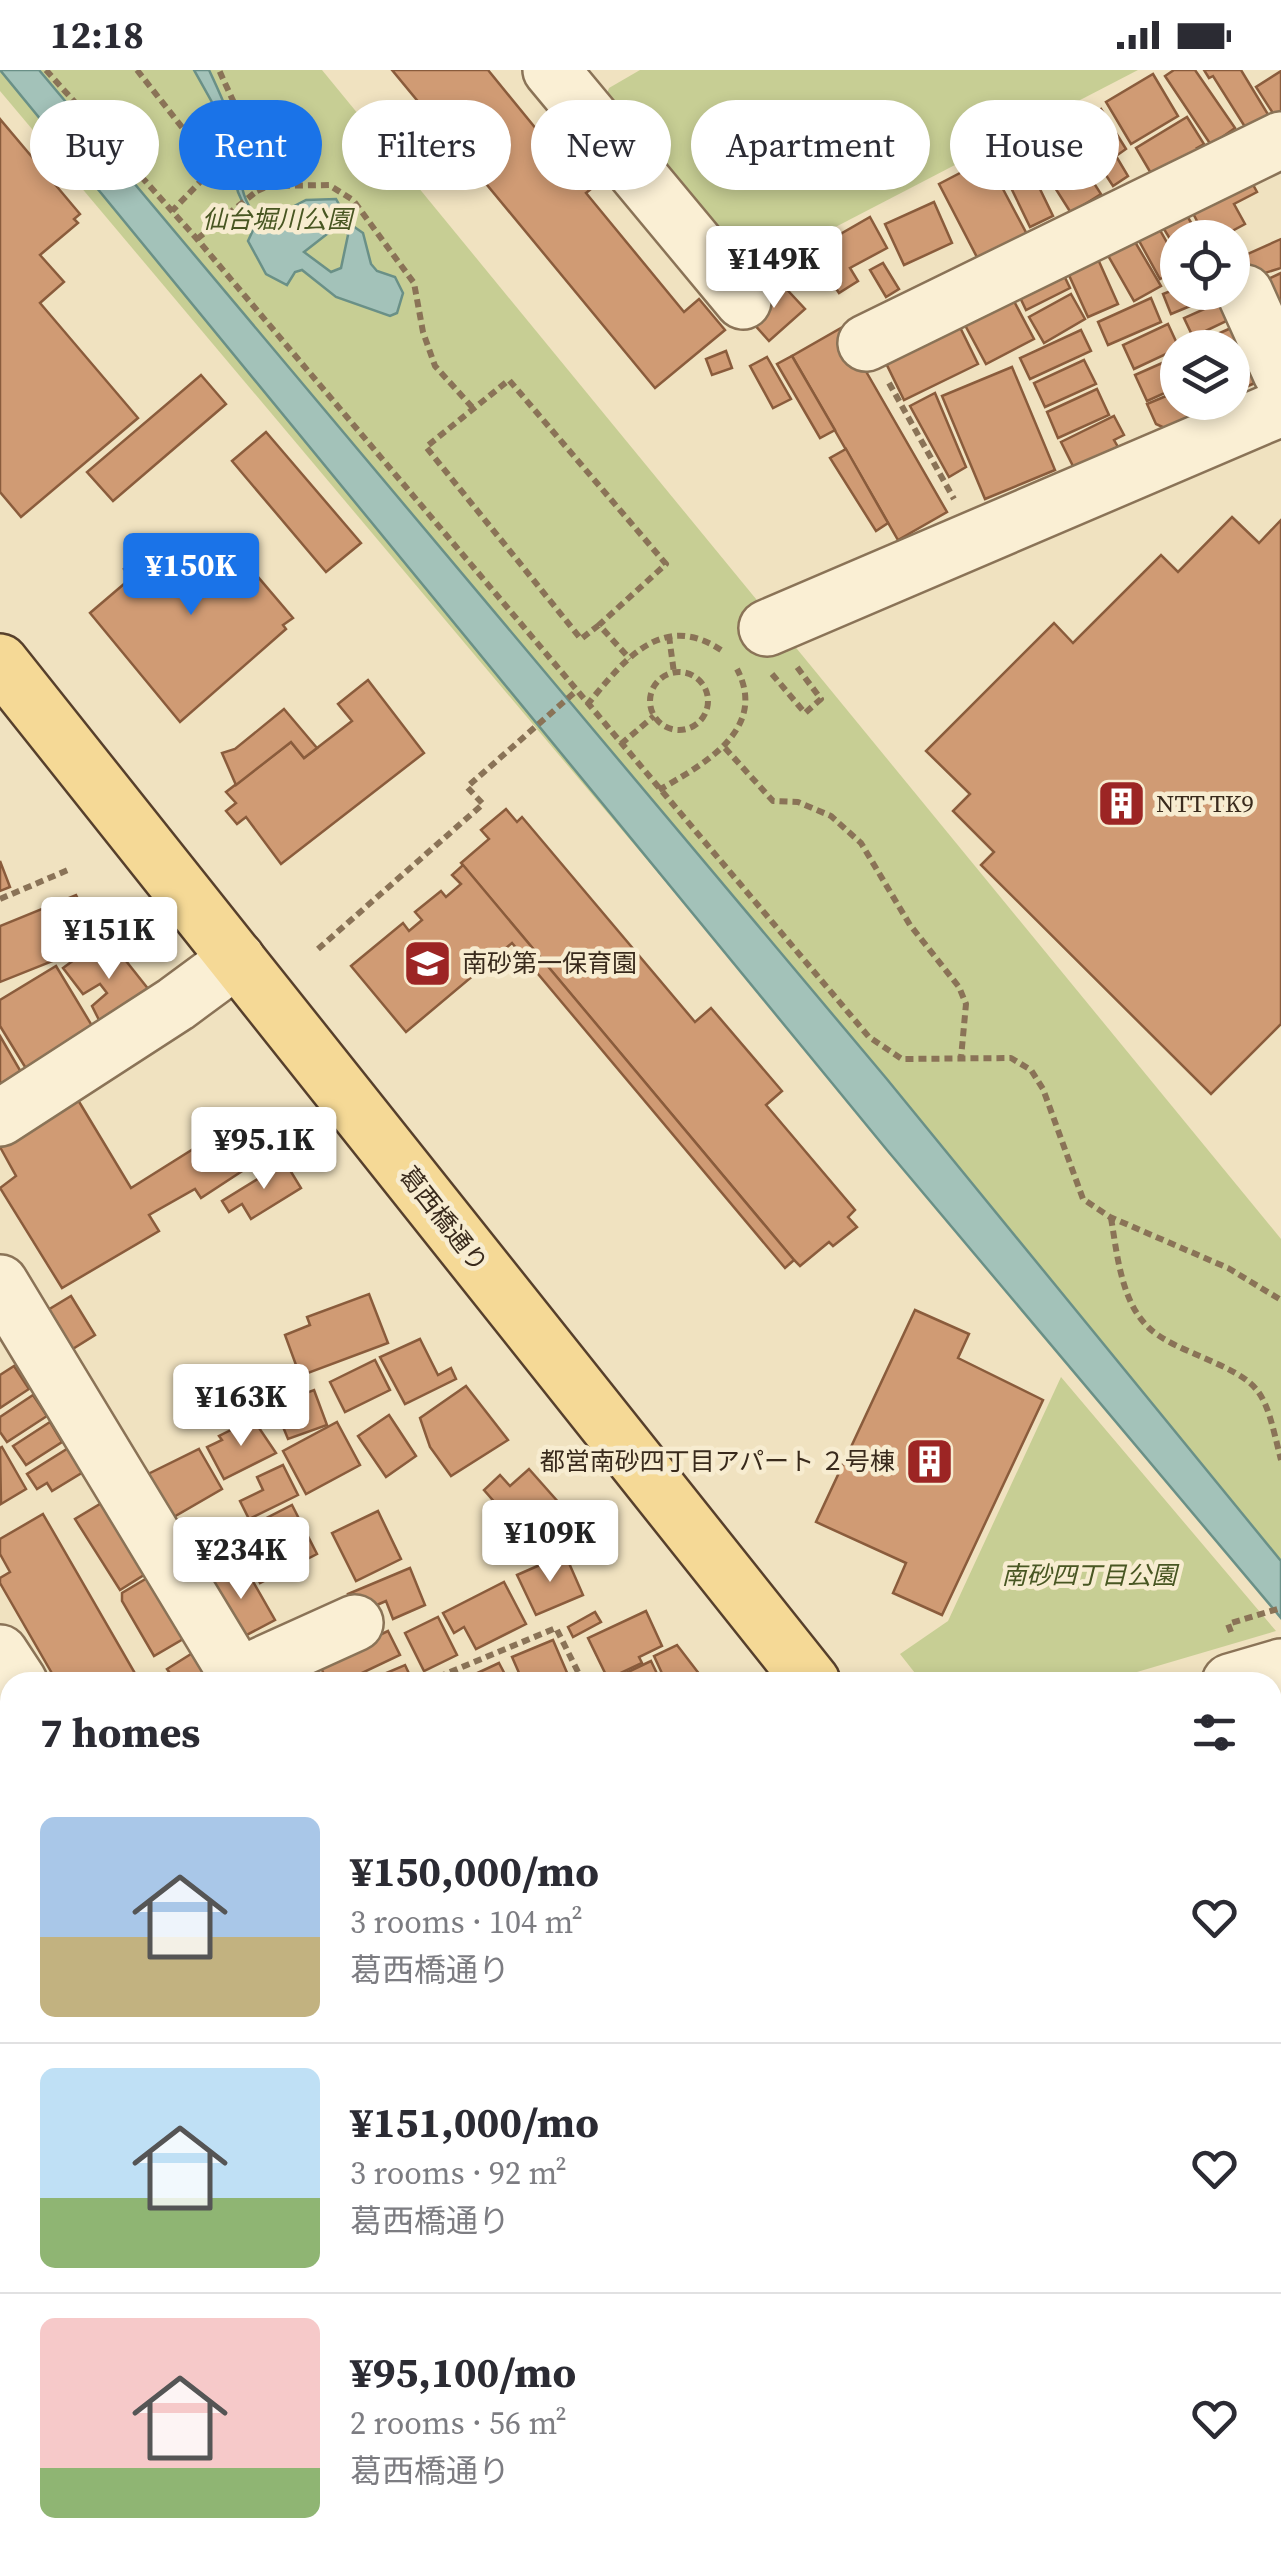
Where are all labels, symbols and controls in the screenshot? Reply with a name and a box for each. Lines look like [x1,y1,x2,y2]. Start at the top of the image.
text: 12:18 [50,9,144,61]
chip: Buy [30,100,159,190]
chip: Rent [179,100,322,190]
chip: Filters [342,100,511,190]
chip: New [531,100,671,190]
chip: Apartment [691,100,930,190]
chip: House [950,100,1119,190]
park label: 仙台堀川公園 [202,202,355,236]
map controls [1160,220,1250,420]
button: locate [1160,220,1250,310]
pin: ¥149K [704,226,844,311]
text: ¥149K [728,236,820,280]
button: layers [1160,330,1250,420]
pin: ¥150K [121,533,261,618]
text: ¥150K [145,543,237,587]
building icon: NTT TK9 [1095,777,1147,829]
place label: NTT TK9 [1156,786,1254,820]
pin: ¥151K [39,897,179,982]
text: ¥151K [63,907,155,951]
school or university icon: 南砂第一保育園 [401,937,453,989]
place label: 南砂第一保育園 [462,946,637,980]
pin: ¥95.1K [183,1107,345,1192]
text: ¥95.1K [213,1117,315,1161]
street label: 葛西橋通り [392,1159,496,1279]
pin: ¥163K [171,1364,311,1449]
text: ¥163K [195,1374,287,1418]
building icon: 都営南砂四丁目アパート ２号棟 [904,1435,956,1487]
place label: 都営南砂四丁目アパート ２号棟 [540,1444,895,1478]
pin: ¥109K [480,1500,620,1585]
text: ¥109K [504,1510,596,1554]
pin: ¥234K [171,1517,311,1602]
text: ¥234K [195,1527,287,1571]
park label: 南砂四丁目公園 [1001,1558,1179,1592]
text: 7 homes [40,1703,200,1761]
icon: filters [1187,1705,1242,1760]
text: ¥150,000/mo [350,1842,599,1900]
icon: home [120,1857,240,1977]
icon: heart [1187,1890,1242,1945]
text: 3 rooms · 104 m² [350,1900,583,1944]
text: 葛西橋通り [350,1948,510,1992]
text: ¥151,000/mo [350,2093,599,2151]
icon: home [120,2108,240,2228]
icon: heart [1187,2141,1242,2196]
text: 3 rooms · 92 m² [350,2151,567,2195]
text: 葛西橋通り [350,2199,510,2243]
text: ¥95,100/mo [350,2343,576,2401]
icon: home [120,2358,240,2478]
icon: heart [1187,2391,1242,2446]
text: 2 rooms · 56 m² [350,2401,567,2445]
text: 葛西橋通り [350,2449,510,2493]

